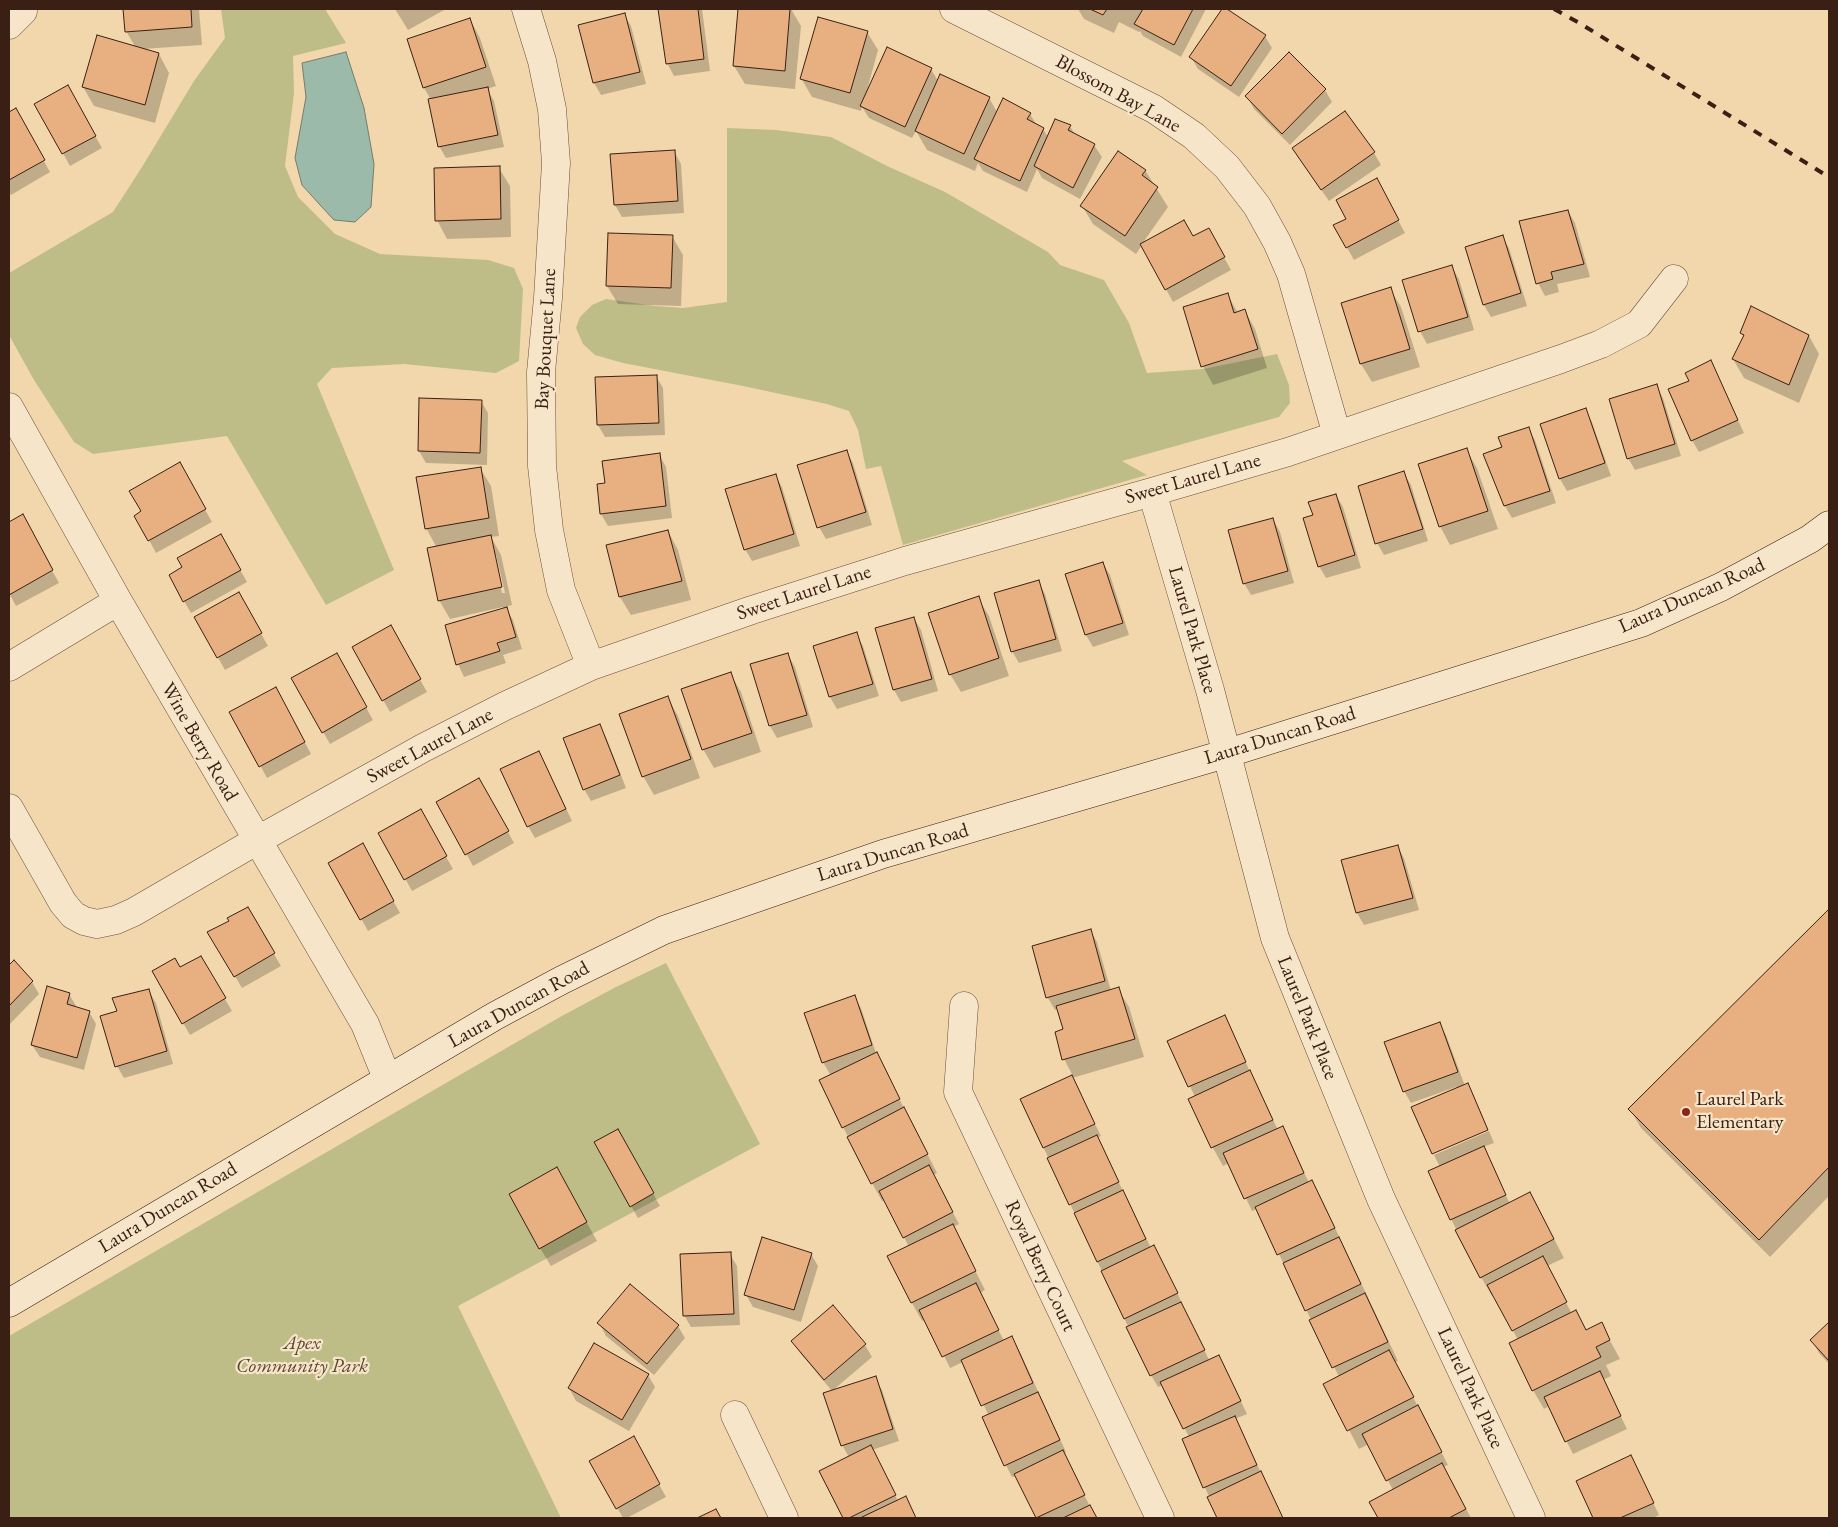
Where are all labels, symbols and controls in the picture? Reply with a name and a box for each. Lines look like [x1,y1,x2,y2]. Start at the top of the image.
street label: Blossom Bay Lane [1051,50,1185,138]
street label: Bay Bouquet Lane [530,268,562,410]
street label: Sweet Laurel Lane [1123,448,1263,510]
street label: Laura Duncan Road [1615,553,1769,639]
street label: Sweet Laurel Lane [734,560,874,626]
street label: Laurel Park Place [1162,564,1222,696]
street label: Wine Berry Road [155,679,243,805]
street label: Laura Duncan Road [1201,702,1359,770]
street label: Sweet Laurel Lane [363,703,497,789]
street label: Laura Duncan Road [814,819,972,887]
street label: Laurel Park Place [1271,953,1343,1083]
street label: Laura Duncan Road [444,956,594,1054]
place label: Laurel Park Elementary [1696,1088,1784,1135]
marker: Laurel Park Elementary [1680,1106,1692,1118]
street label: Laura Duncan Road [94,1157,242,1259]
street label: Royal Berry Court [999,1197,1081,1335]
street label: Laurel Park Place [1431,1324,1509,1452]
park label: Apex Community Park [236,1332,368,1379]

